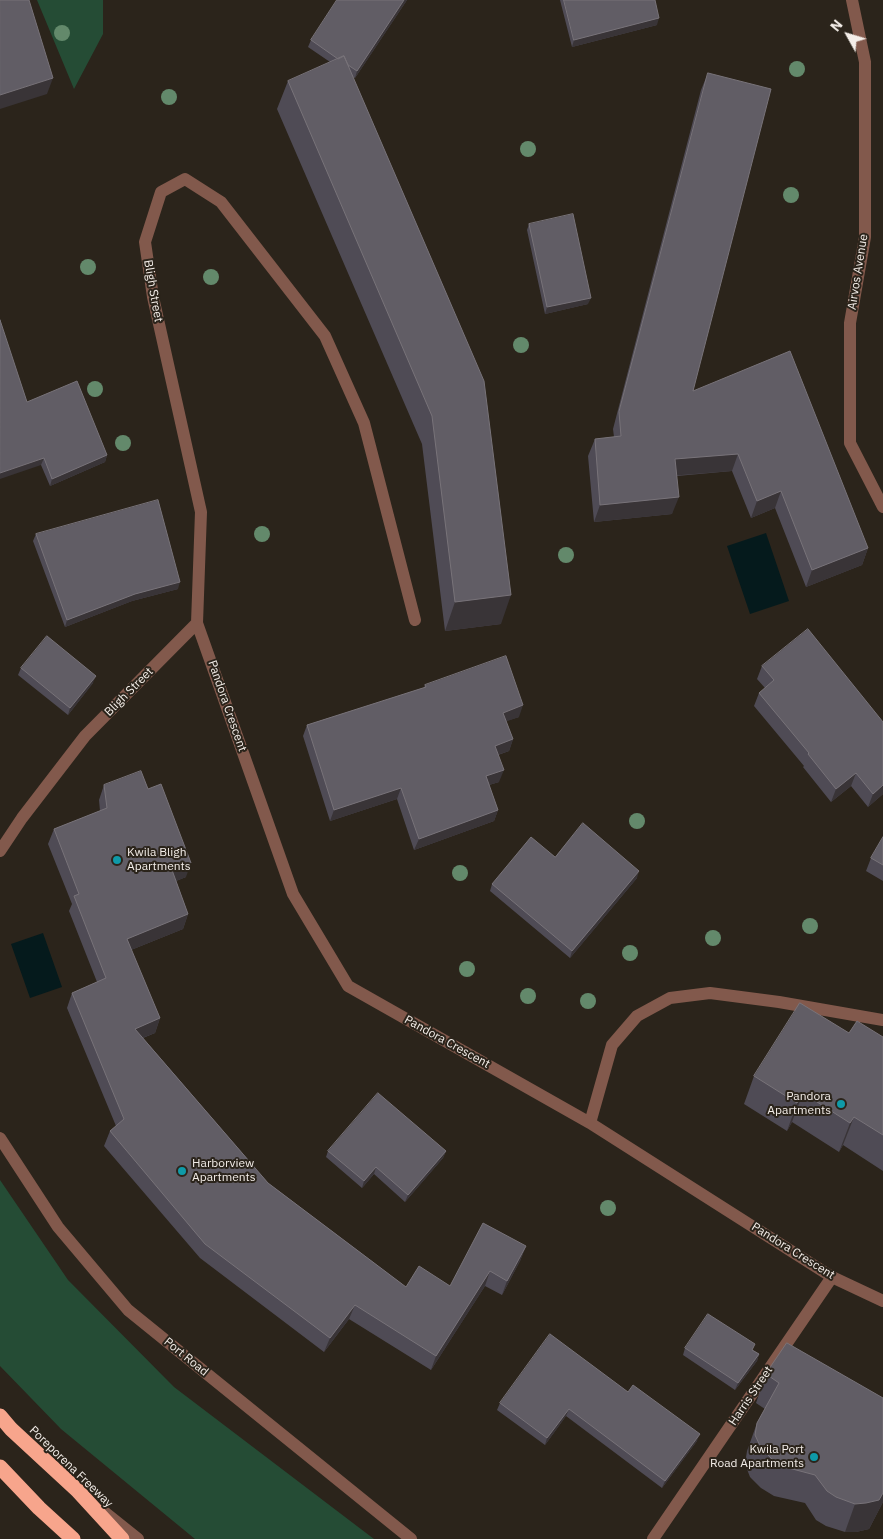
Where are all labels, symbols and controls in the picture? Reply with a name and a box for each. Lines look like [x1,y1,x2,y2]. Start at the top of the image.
north arrow [823,10,873,60]
text: N [826,16,847,35]
street label: Airvos Avenue [845,233,871,311]
street label: Bligh Street [140,259,166,323]
street label: Pandora Crescent [205,659,249,753]
street label: Bligh Street [102,665,156,719]
place label: Kwila Bligh Apartments [127,846,191,874]
marker: Kwila Bligh Apartments [111,854,123,866]
street label: Pandora Crescent [402,1013,492,1071]
place label: Pandora Apartments [767,1090,831,1118]
marker: Pandora Apartments [835,1098,847,1110]
place label: Harborview Apartments [192,1157,256,1185]
marker: Harborview Apartments [176,1165,188,1177]
street label: Pandora Crescent [749,1220,837,1282]
street label: Port Road [161,1335,211,1379]
street label: Harris Street [726,1364,776,1428]
street label: Poreporena Freeway [26,1423,116,1511]
place label: Kwila Port Road Apartments [710,1443,804,1471]
marker: Kwila Port Road Apartments [808,1451,820,1463]

